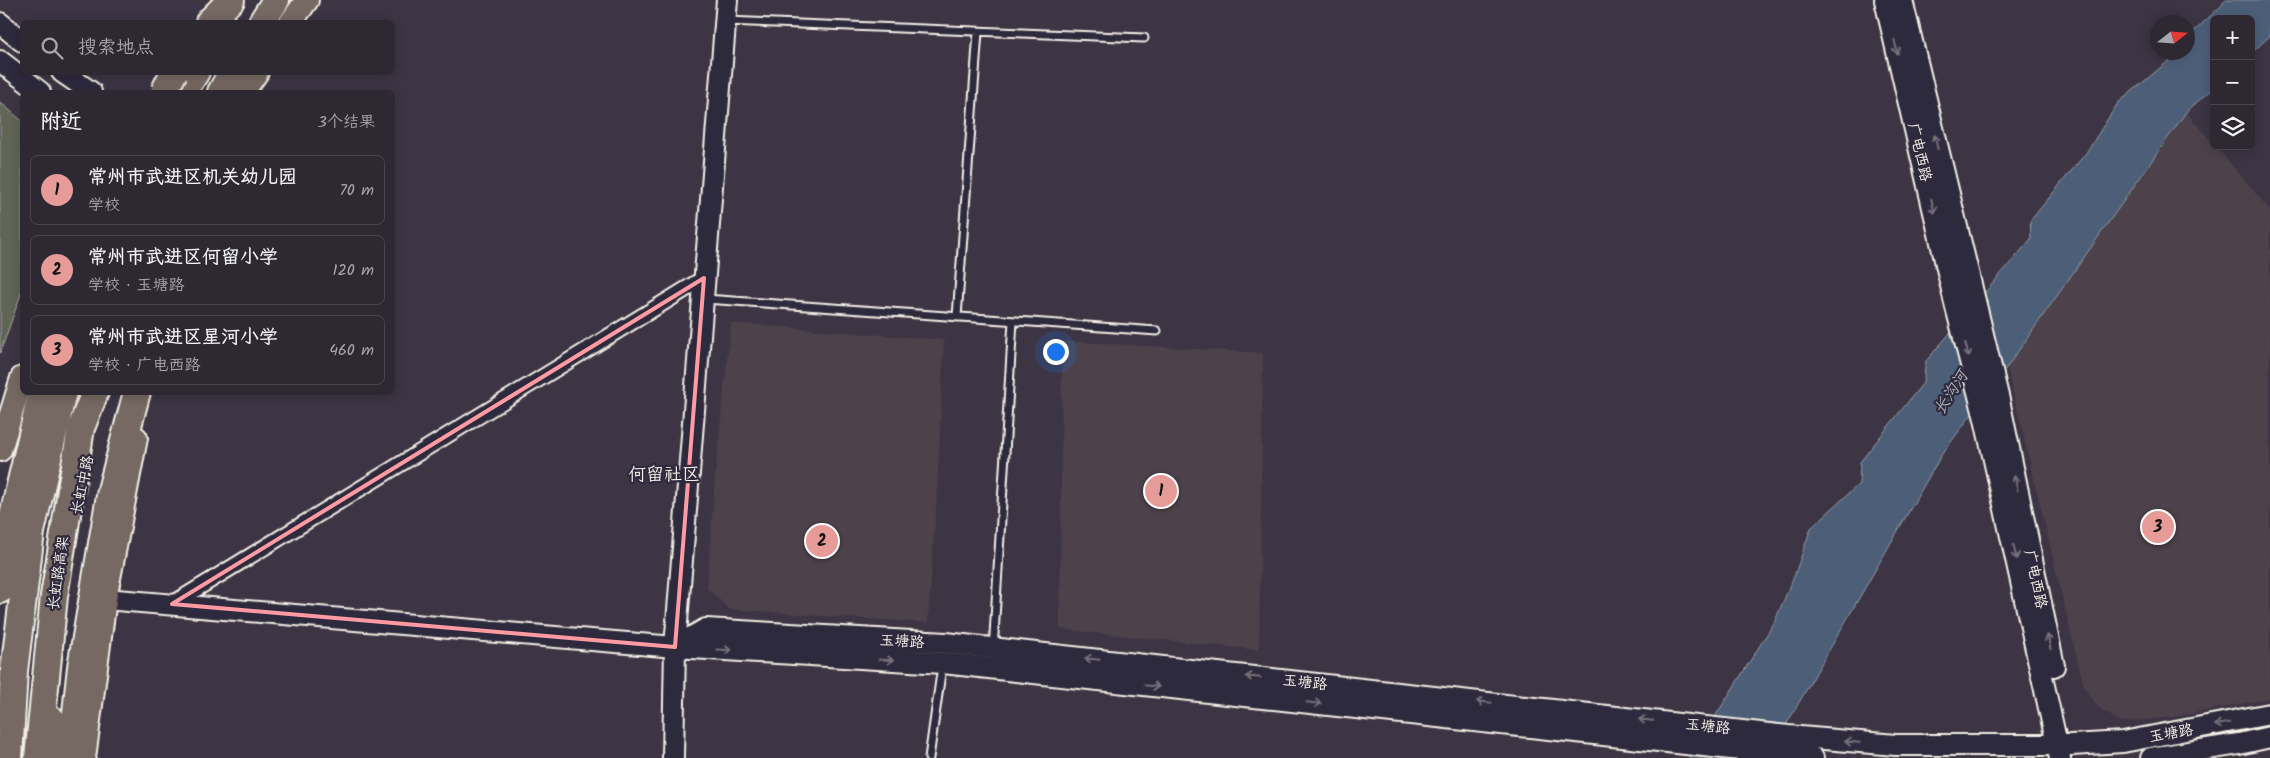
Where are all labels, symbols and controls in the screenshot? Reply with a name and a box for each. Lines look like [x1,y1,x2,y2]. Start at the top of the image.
north arrow [2150,15,2195,60]
map controls [2210,15,2255,150]
button: + [2210,15,2255,60]
search box [20,20,395,75]
text: 搜索地点 [78,33,154,63]
icon: search [38,34,66,62]
one-way arrow [1892,39,1901,55]
button: − [2210,60,2255,105]
button: layers [2210,105,2255,150]
text: 附近 [40,106,82,139]
text: 3个结果 [318,110,375,135]
street label: 广电西路 [1901,120,1937,184]
one-way arrow [1931,134,1940,150]
text: 常州市武进区机关幼儿园 [88,163,297,193]
text: 1 [55,178,59,203]
text: 70 m [339,178,374,203]
text: 学校 [88,193,120,218]
one-way arrow [1929,197,1938,213]
text: 常州市武进区何留小学 [88,243,278,273]
text: 2 [52,258,62,283]
text: 120 m [333,258,374,283]
text: 学校 · 玉塘路 [88,273,185,298]
text: 常州市武进区星河小学 [88,323,278,353]
text: 3 [53,338,61,363]
text: 460 m [329,338,374,363]
your location [1043,339,1069,365]
one-way arrow [1963,342,1973,358]
text: 学校 · 广电西路 [88,353,201,378]
water label: 长沟河 [1928,363,1976,420]
street label: 长虹中路 [65,453,101,517]
district label: 何留社区 [628,461,700,490]
pin: 1 [1145,472,1177,510]
one-way arrow [2011,475,2020,491]
pin: 3 [2142,508,2174,546]
pin: 2 [806,522,838,560]
street label: 长虹路高架 [42,534,76,612]
one-way arrow [2011,544,2020,560]
street label: 广电西路 [2017,547,2053,611]
street label: 玉塘路 [879,629,925,655]
one-way arrow [2044,634,2053,650]
one-way arrow [715,645,731,654]
one-way arrow [1084,654,1100,664]
one-way arrow [878,655,894,664]
street label: 玉塘路 [1281,669,1329,697]
one-way arrow [1246,672,1262,682]
one-way arrow [1144,681,1160,690]
one-way arrow [1477,697,1493,707]
one-way arrow [1305,698,1321,708]
street label: 玉塘路 [1684,713,1732,741]
one-way arrow [1638,715,1654,724]
street label: 玉塘路 [2147,718,2195,750]
one-way arrow [2215,720,2231,730]
one-way arrow [1844,737,1860,746]

